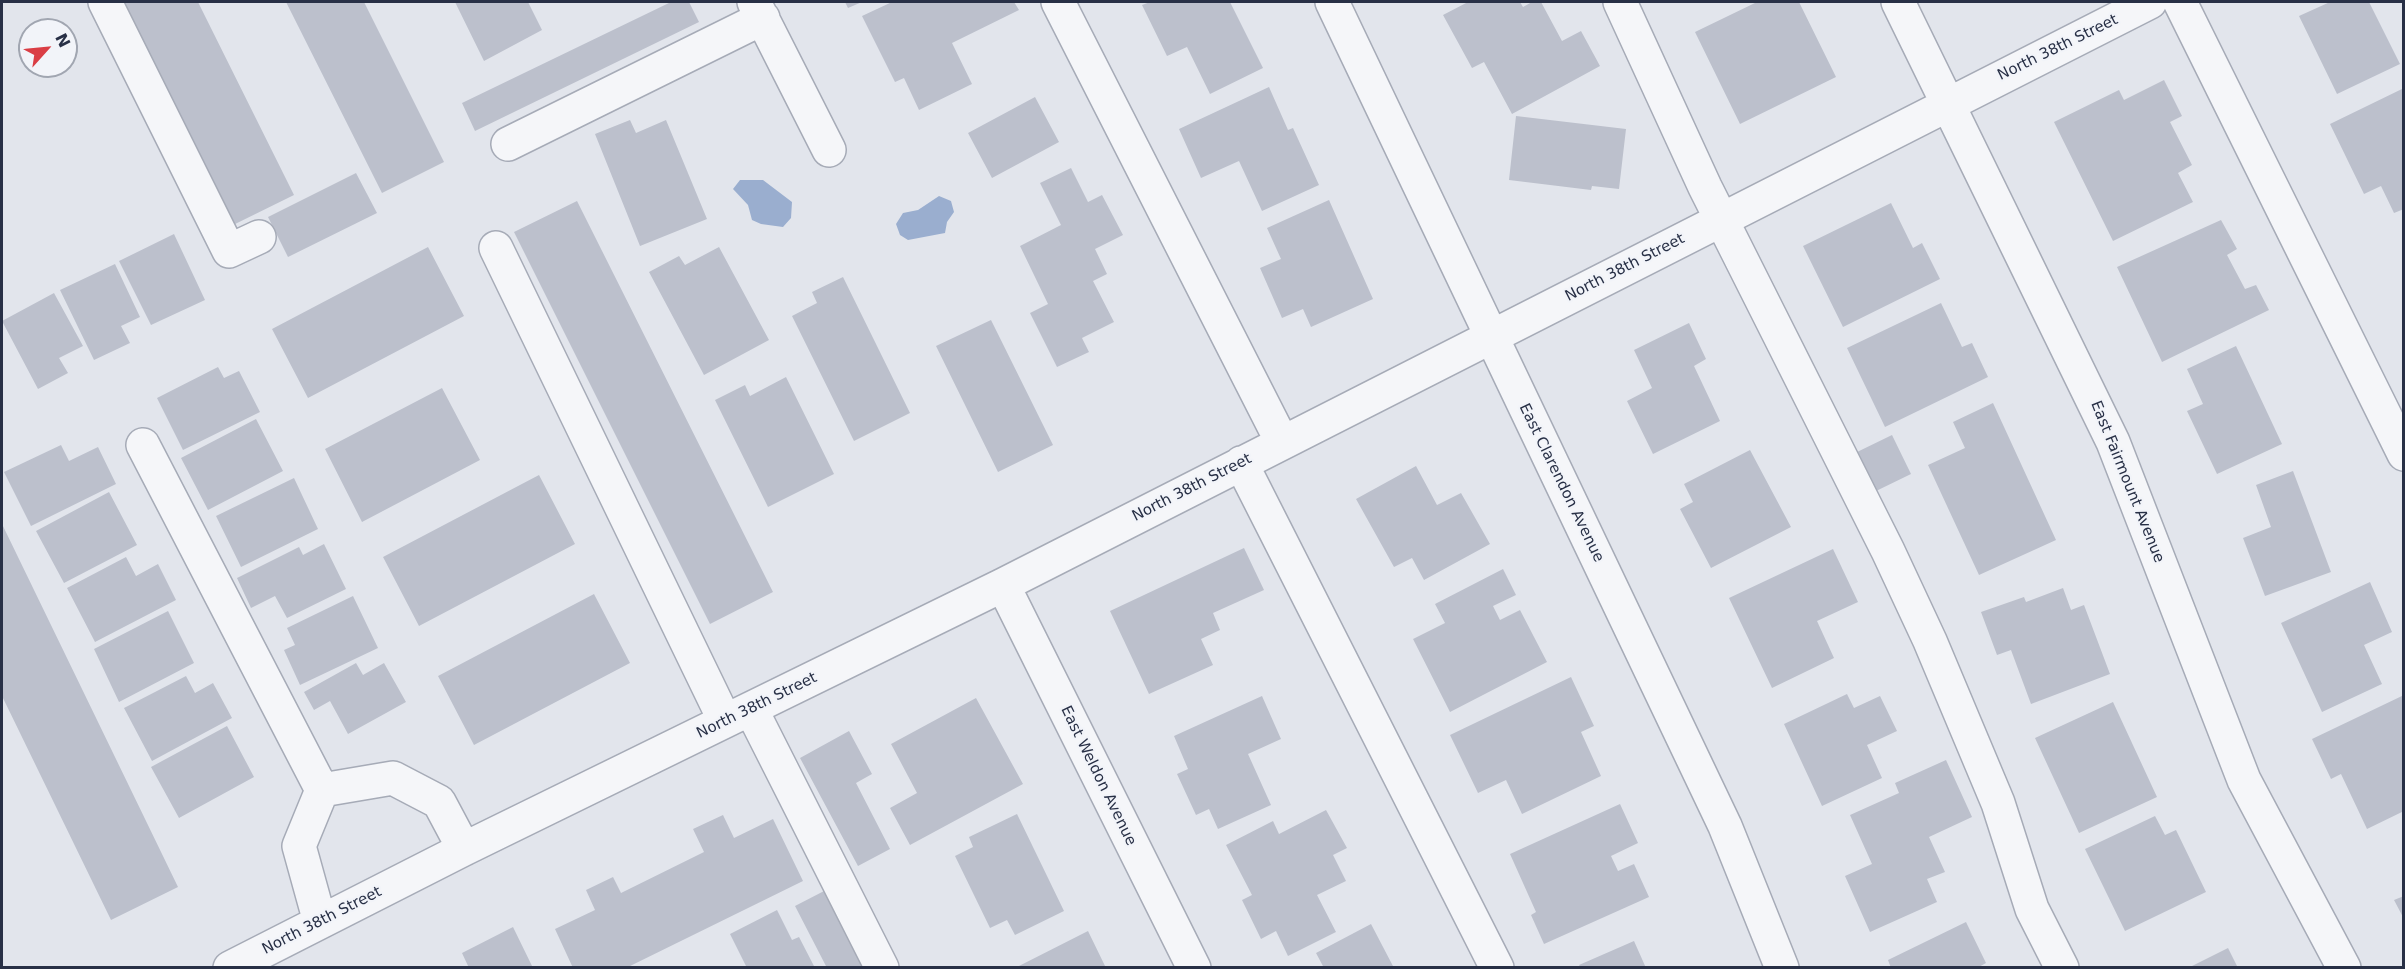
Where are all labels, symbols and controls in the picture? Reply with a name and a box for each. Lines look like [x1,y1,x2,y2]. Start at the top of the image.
street label: North 38th Street [1995,11,2121,85]
north arrow [18,18,78,78]
text: N [51,30,74,51]
street label: North 38th Street [1562,230,1688,306]
street label: East Fairmount Avenue [2086,399,2168,565]
street label: East Clarendon Avenue [1515,401,1607,565]
street label: North 38th Street [1129,450,1255,526]
street label: North 38th Street [694,669,820,743]
street label: East Weldon Avenue [1056,703,1140,849]
street label: North 38th Street [259,883,385,959]

